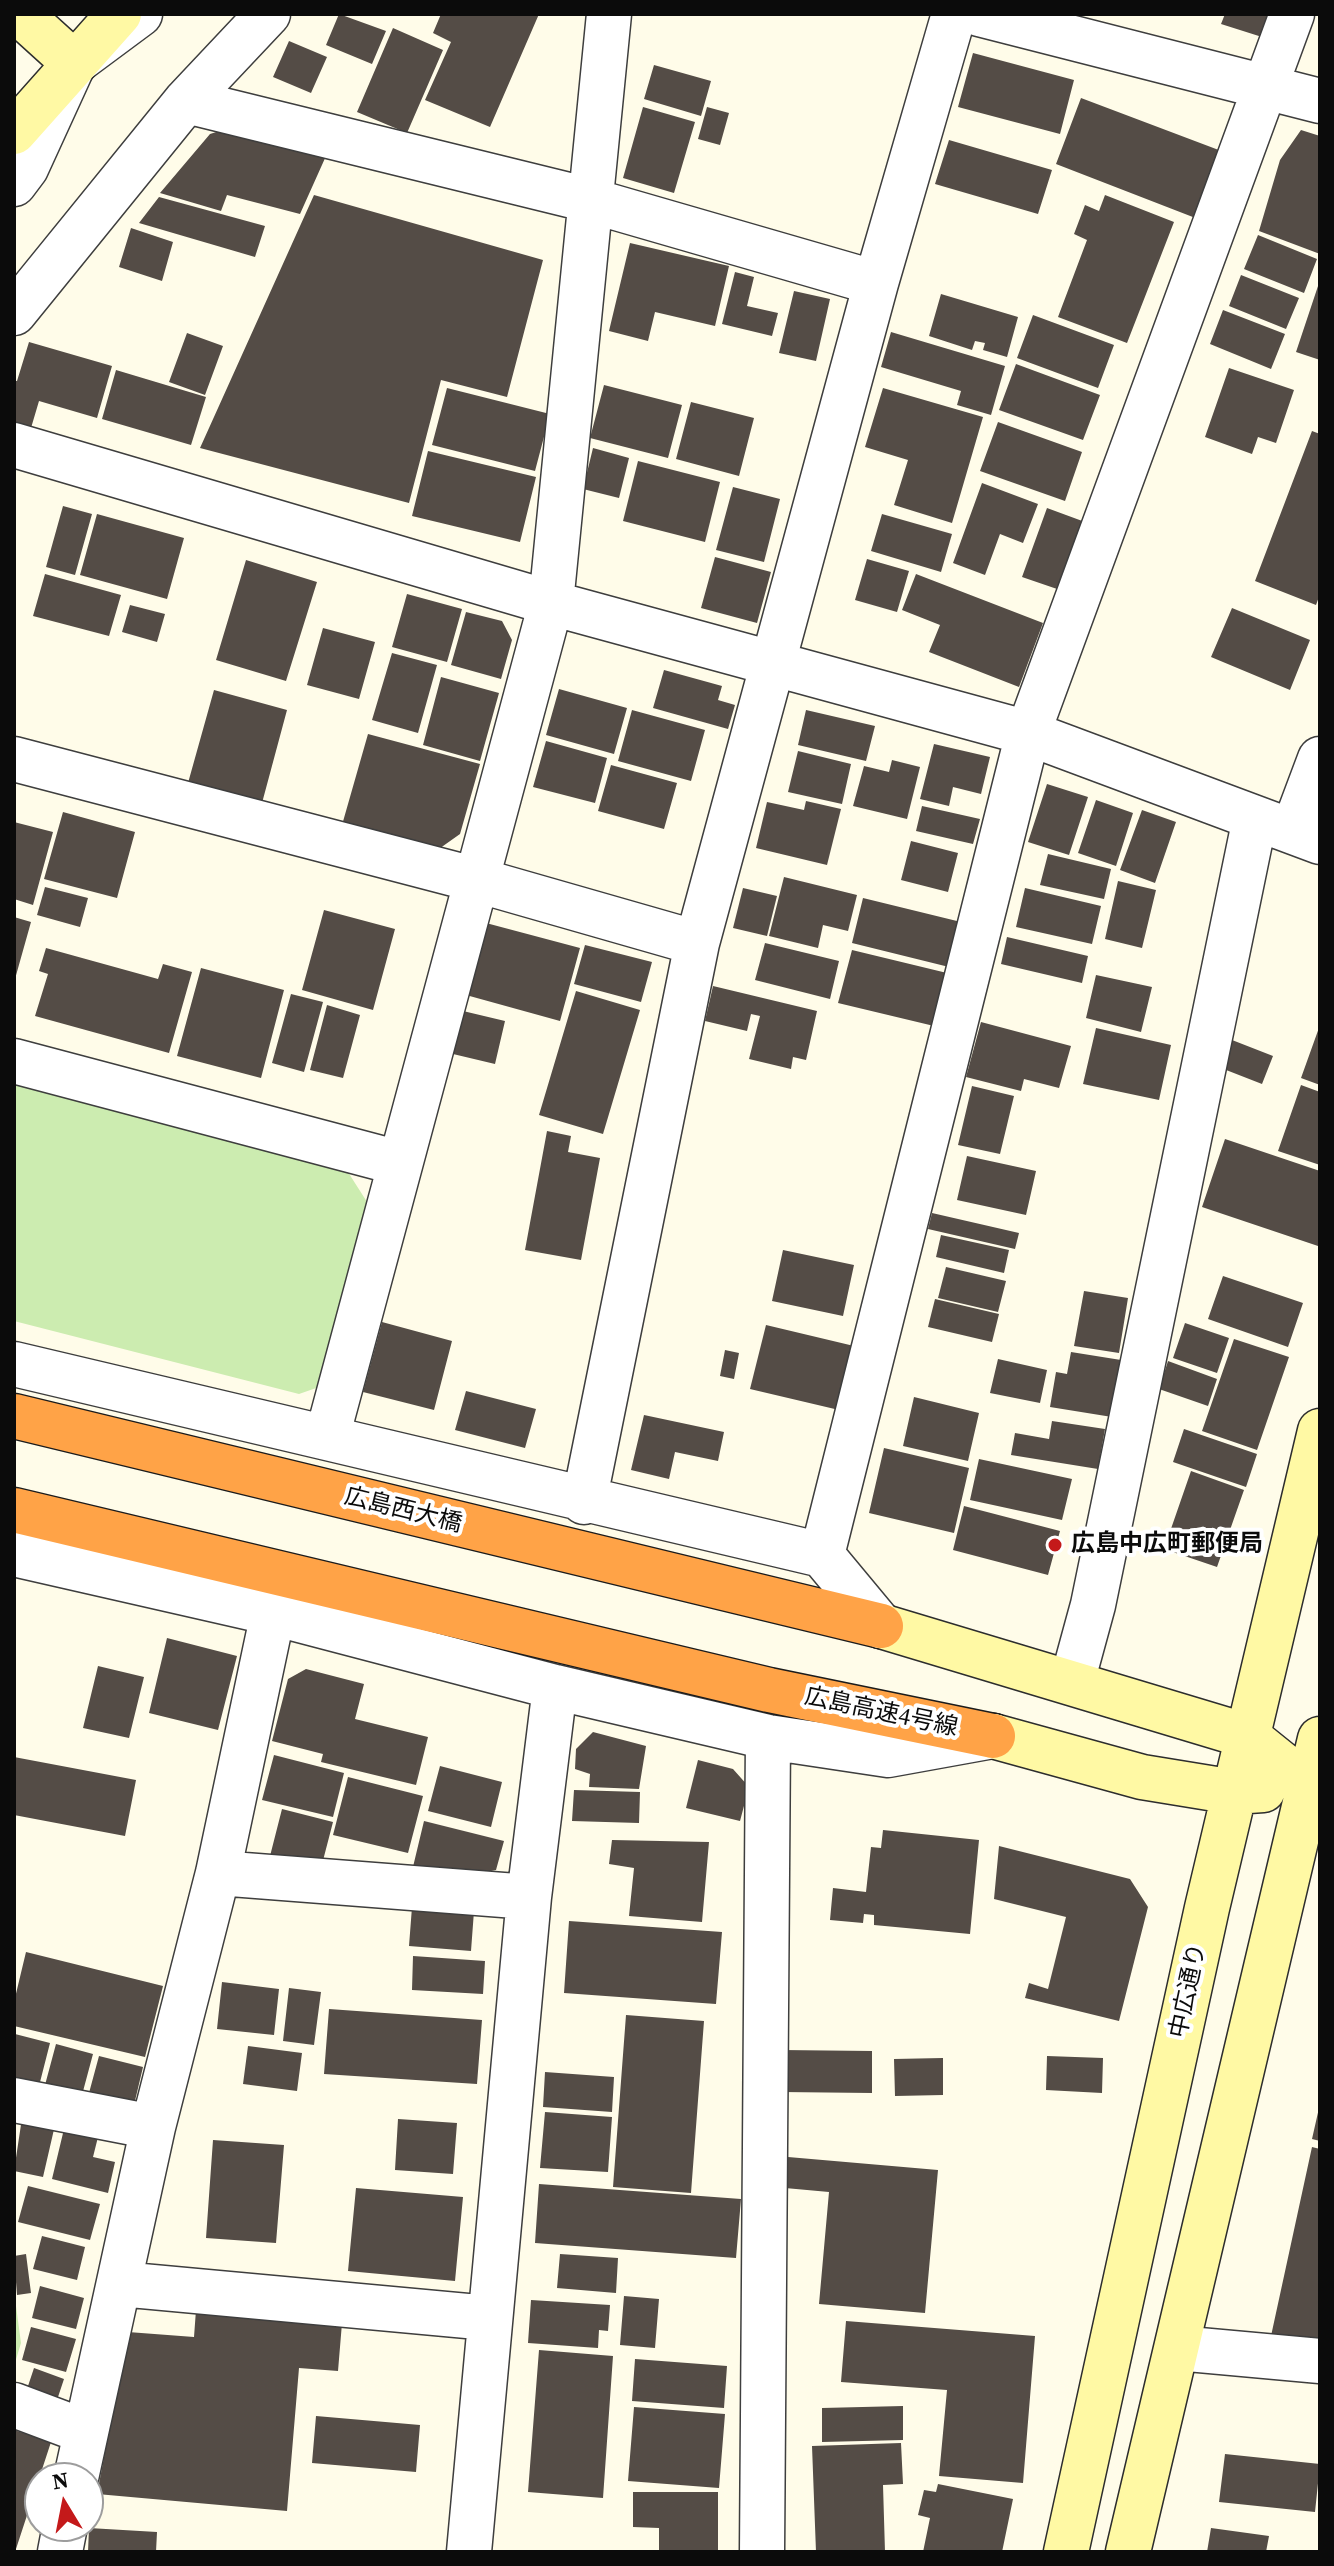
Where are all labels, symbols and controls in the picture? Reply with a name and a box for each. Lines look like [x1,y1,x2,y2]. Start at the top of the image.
street label: 広島西大橋 [341,1483,465,1539]
place label: 広島中広町郵便局 [1071,1531,1263,1559]
marker: 広島中広町郵便局 [1046,1536,1064,1554]
street label: 広島高速4号線 [802,1683,960,1743]
street label: 中広通り [1165,1941,1213,2041]
north arrow [24,2462,104,2542]
text: N [50,2464,71,2496]

